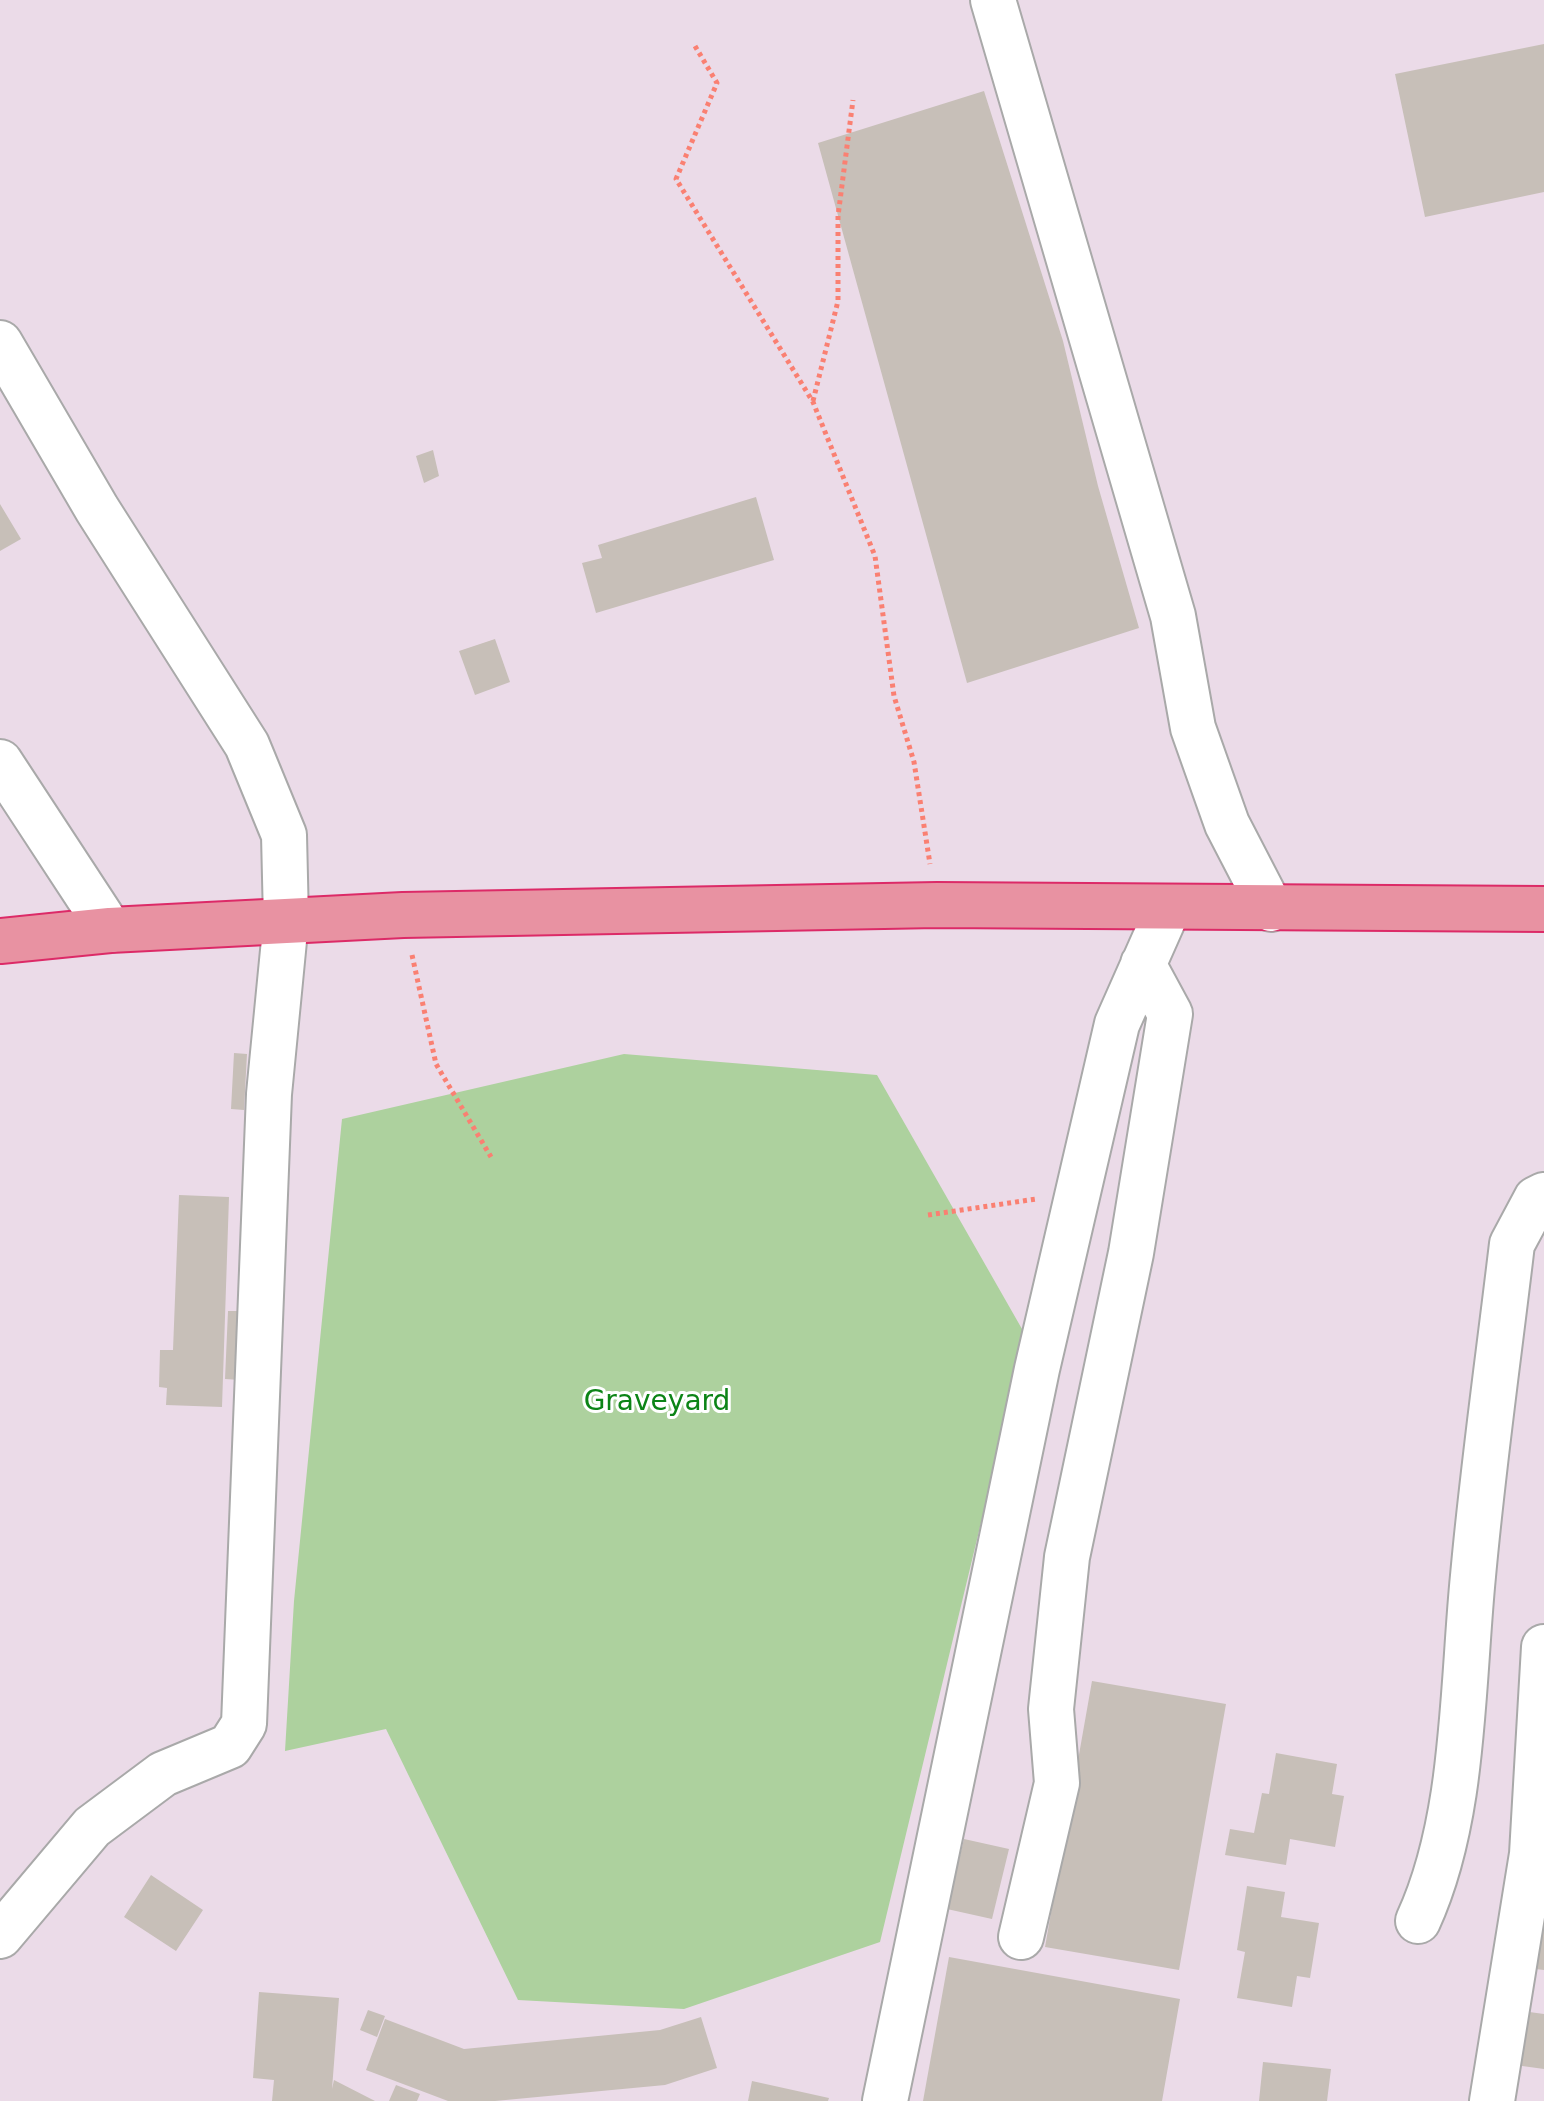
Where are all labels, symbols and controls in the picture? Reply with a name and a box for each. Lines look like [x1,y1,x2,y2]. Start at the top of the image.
park label: Graveyard [584,1386,730,1420]

